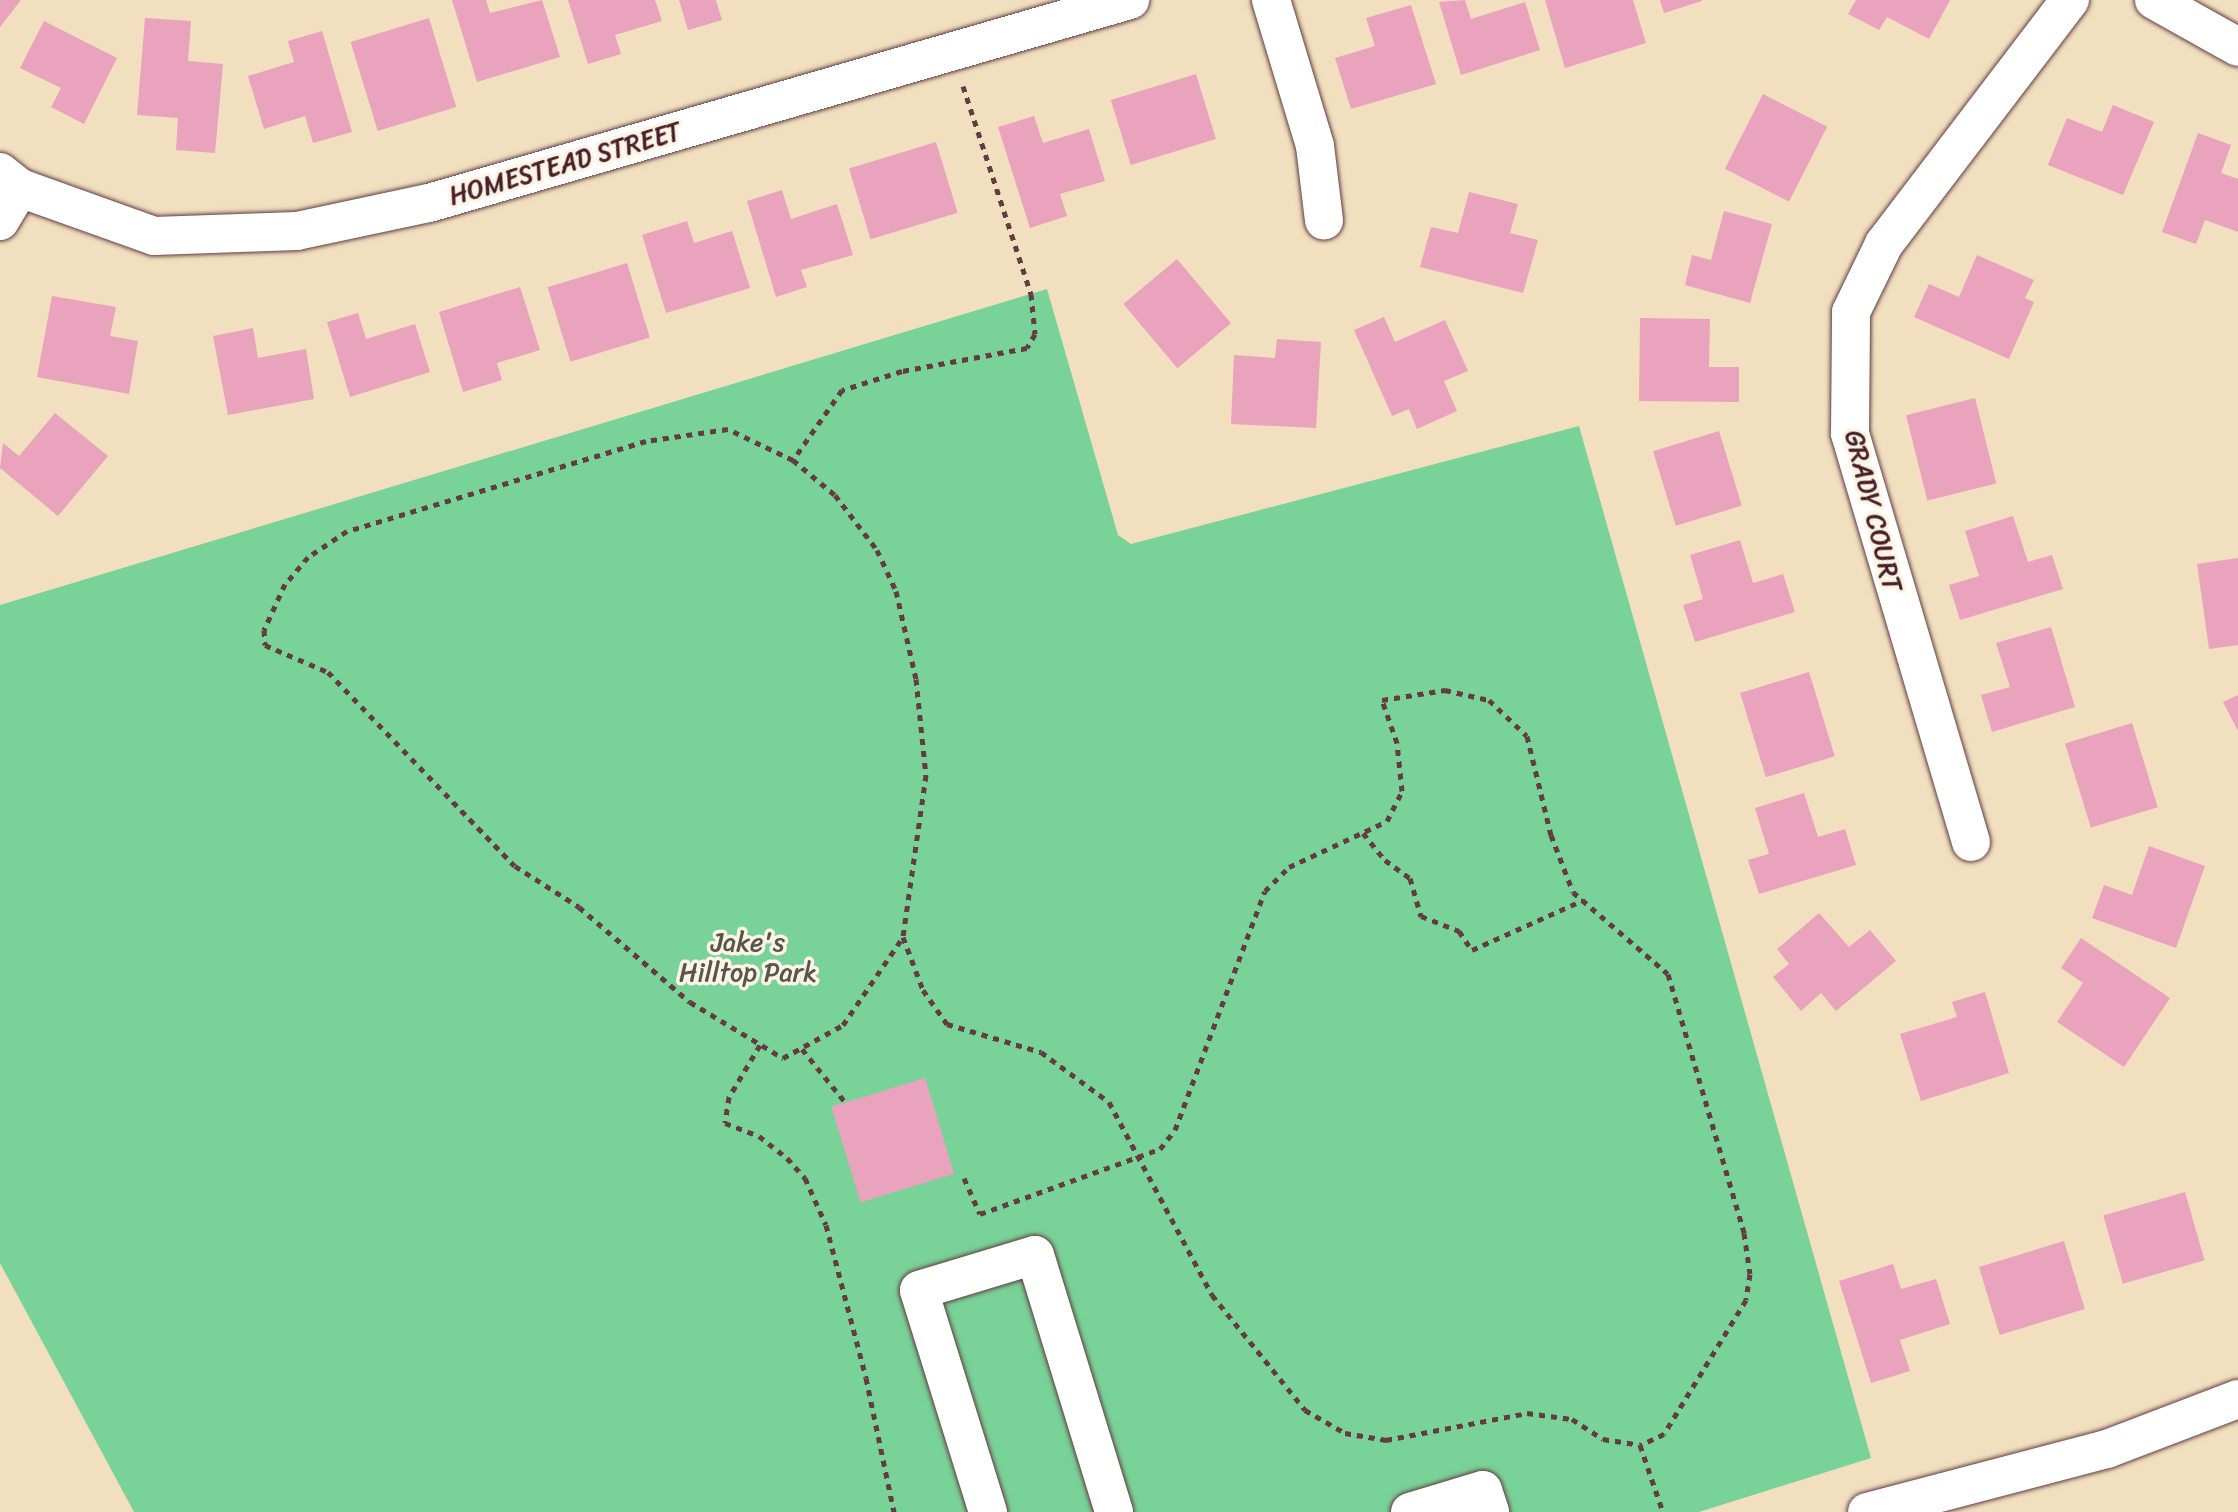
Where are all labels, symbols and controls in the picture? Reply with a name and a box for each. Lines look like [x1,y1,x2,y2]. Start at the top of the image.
street label: HOMESTEAD STREET [444,116,686,212]
street label: GRADY COURT [1838,427,1908,595]
park label: Jake's Hilltop Park [679,927,817,988]

